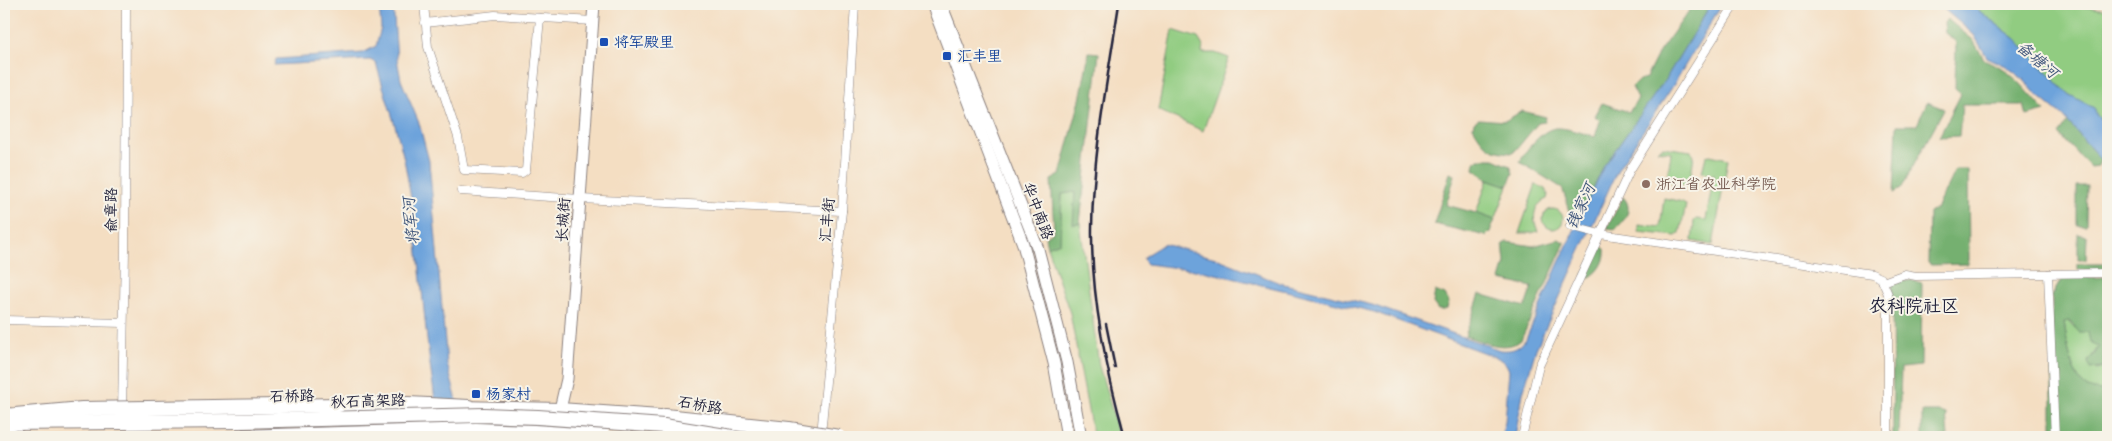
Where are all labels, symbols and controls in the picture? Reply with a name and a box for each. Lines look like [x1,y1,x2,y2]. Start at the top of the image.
place label: 将军殿里 [614,33,674,51]
marker: 将军殿里 [598,36,610,48]
water label: 备塘河 [2013,37,2064,84]
place label: 汇丰里 [957,47,1002,65]
marker: 汇丰里 [941,50,953,62]
place label: 浙江省农业科学院 [1656,175,1776,193]
water label: 钱家河 [1563,178,1600,232]
marker: 浙江省农业科学院 [1640,178,1652,190]
street label: 华中南路 [1019,180,1057,242]
street label: 俞章路 [102,187,120,233]
water label: 将军河 [399,193,422,246]
street label: 长城街 [552,197,574,243]
street label: 汇丰街 [816,197,838,243]
district label: 农科院社区 [1869,296,1959,317]
place label: 杨家村 [486,385,531,403]
street label: 石桥路 [269,387,315,405]
marker: 杨家村 [470,388,482,400]
street label: 秋石高架路 [330,391,406,411]
street label: 石桥路 [676,392,724,418]

